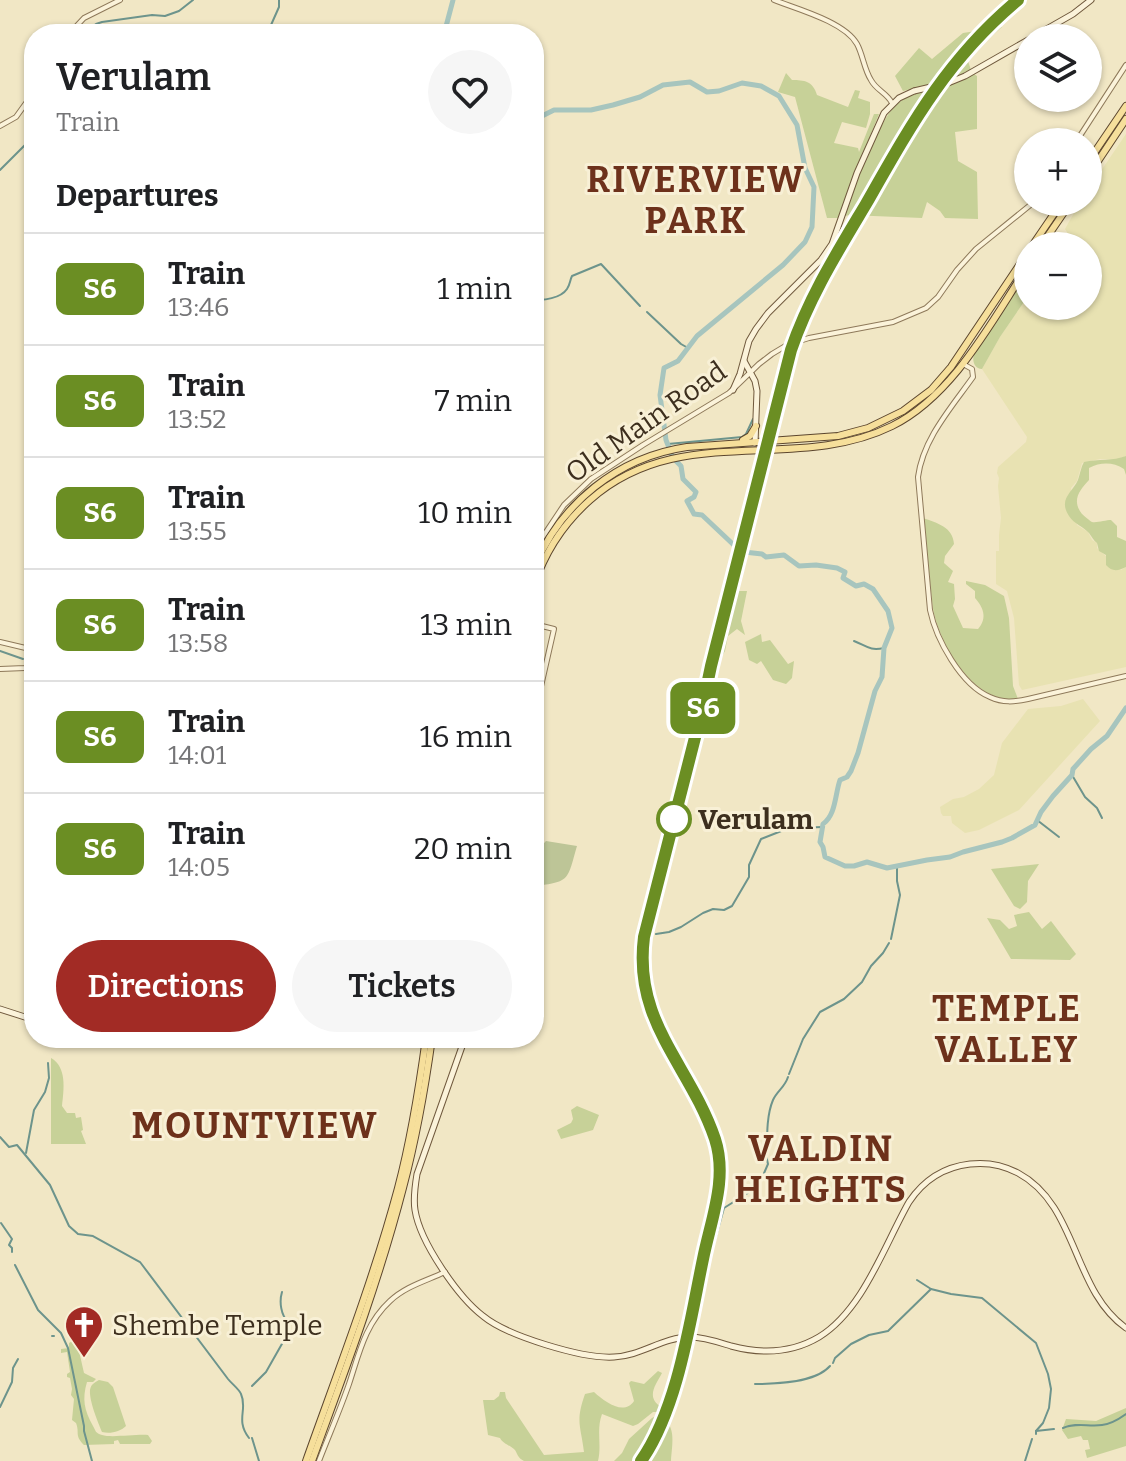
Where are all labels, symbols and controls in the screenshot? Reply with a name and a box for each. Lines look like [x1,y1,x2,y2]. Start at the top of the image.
map controls [1014,24,1102,320]
button: layers [1014,24,1102,112]
button: heart [428,50,512,134]
text: Verulam [56,54,211,100]
text: Train [56,107,120,138]
button: + [1014,128,1102,216]
district label: RIVERVIEW PARK [586,158,806,243]
text: Departures [56,178,219,214]
button: − [1014,232,1102,320]
text: Train [168,256,245,292]
text: 1 min [437,271,512,307]
text: S6 [83,272,117,305]
text: 13:46 [168,292,229,323]
street label: Old Main Road [559,354,733,490]
text: Train [168,368,245,404]
text: 7 min [434,383,512,419]
text: S6 [83,384,117,417]
text: 13:52 [168,404,226,435]
text: Train [168,480,245,516]
text: 10 min [418,495,512,531]
text: S6 [83,496,117,529]
text: 13:55 [168,516,227,547]
text: Train [168,592,245,628]
text: 13 min [420,607,512,643]
text: S6 [83,608,117,641]
text: 13:58 [168,628,228,659]
line badge: S6 [667,682,739,734]
text: S6 [686,691,720,724]
text: Train [168,704,245,740]
text: 16 min [420,719,512,755]
text: S6 [83,720,117,753]
text: 14:01 [168,740,226,771]
marker: Verulam [657,802,691,836]
place label: Verulam [698,803,813,836]
text: Train [168,816,245,852]
text: 20 min [414,831,512,867]
text: S6 [83,832,117,865]
text: 14:05 [168,852,230,883]
button: Directions [56,940,276,1032]
button: Tickets [292,940,512,1032]
district label: TEMPLE VALLEY [932,987,1082,1072]
district label: MOUNTVIEW [132,1104,378,1148]
district label: VALDIN HEIGHTS [734,1127,908,1212]
church icon: Shembe Temple [63,1304,105,1359]
place label: Shembe Temple [112,1309,322,1342]

